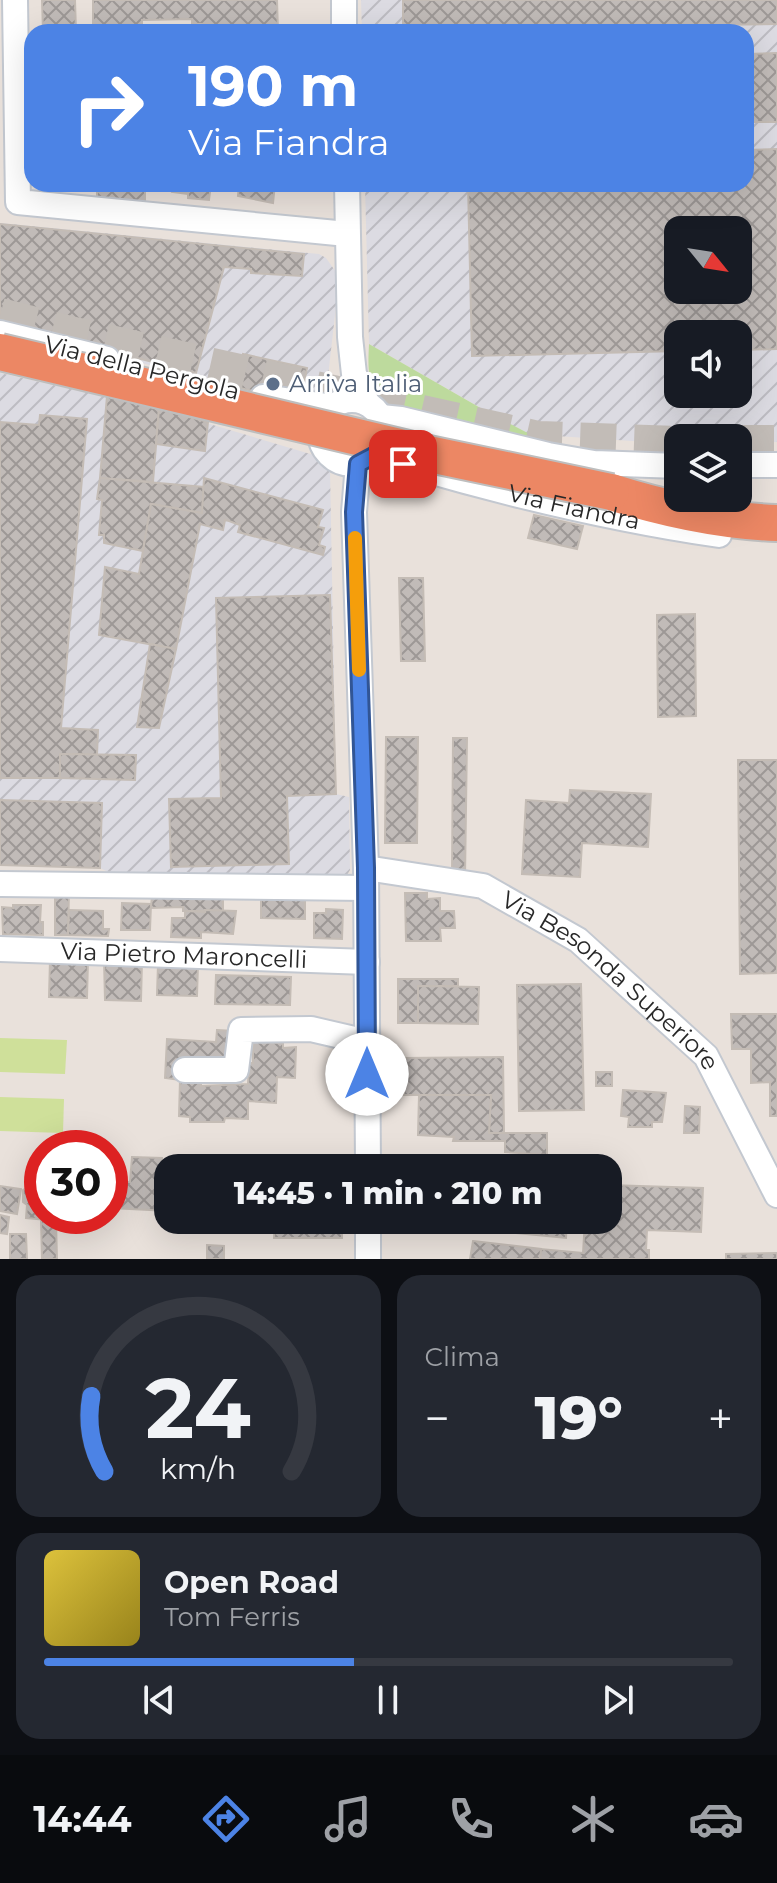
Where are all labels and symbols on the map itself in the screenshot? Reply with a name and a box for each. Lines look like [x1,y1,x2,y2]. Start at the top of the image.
north arrow [664,216,752,304]
street label: Via della Pergola [41,329,243,406]
place label: Arriva Italia [289,369,422,398]
marker: Arriva Italia [264,375,282,393]
pin [369,430,437,498]
street label: Via Fiandra [505,478,642,535]
street label: Via Besonda Superiore [497,885,726,1075]
street label: Via Pietro Maroncelli [60,936,308,974]
position arrow [325,1032,409,1116]
speed limit sign: 30 [24,1130,128,1234]

